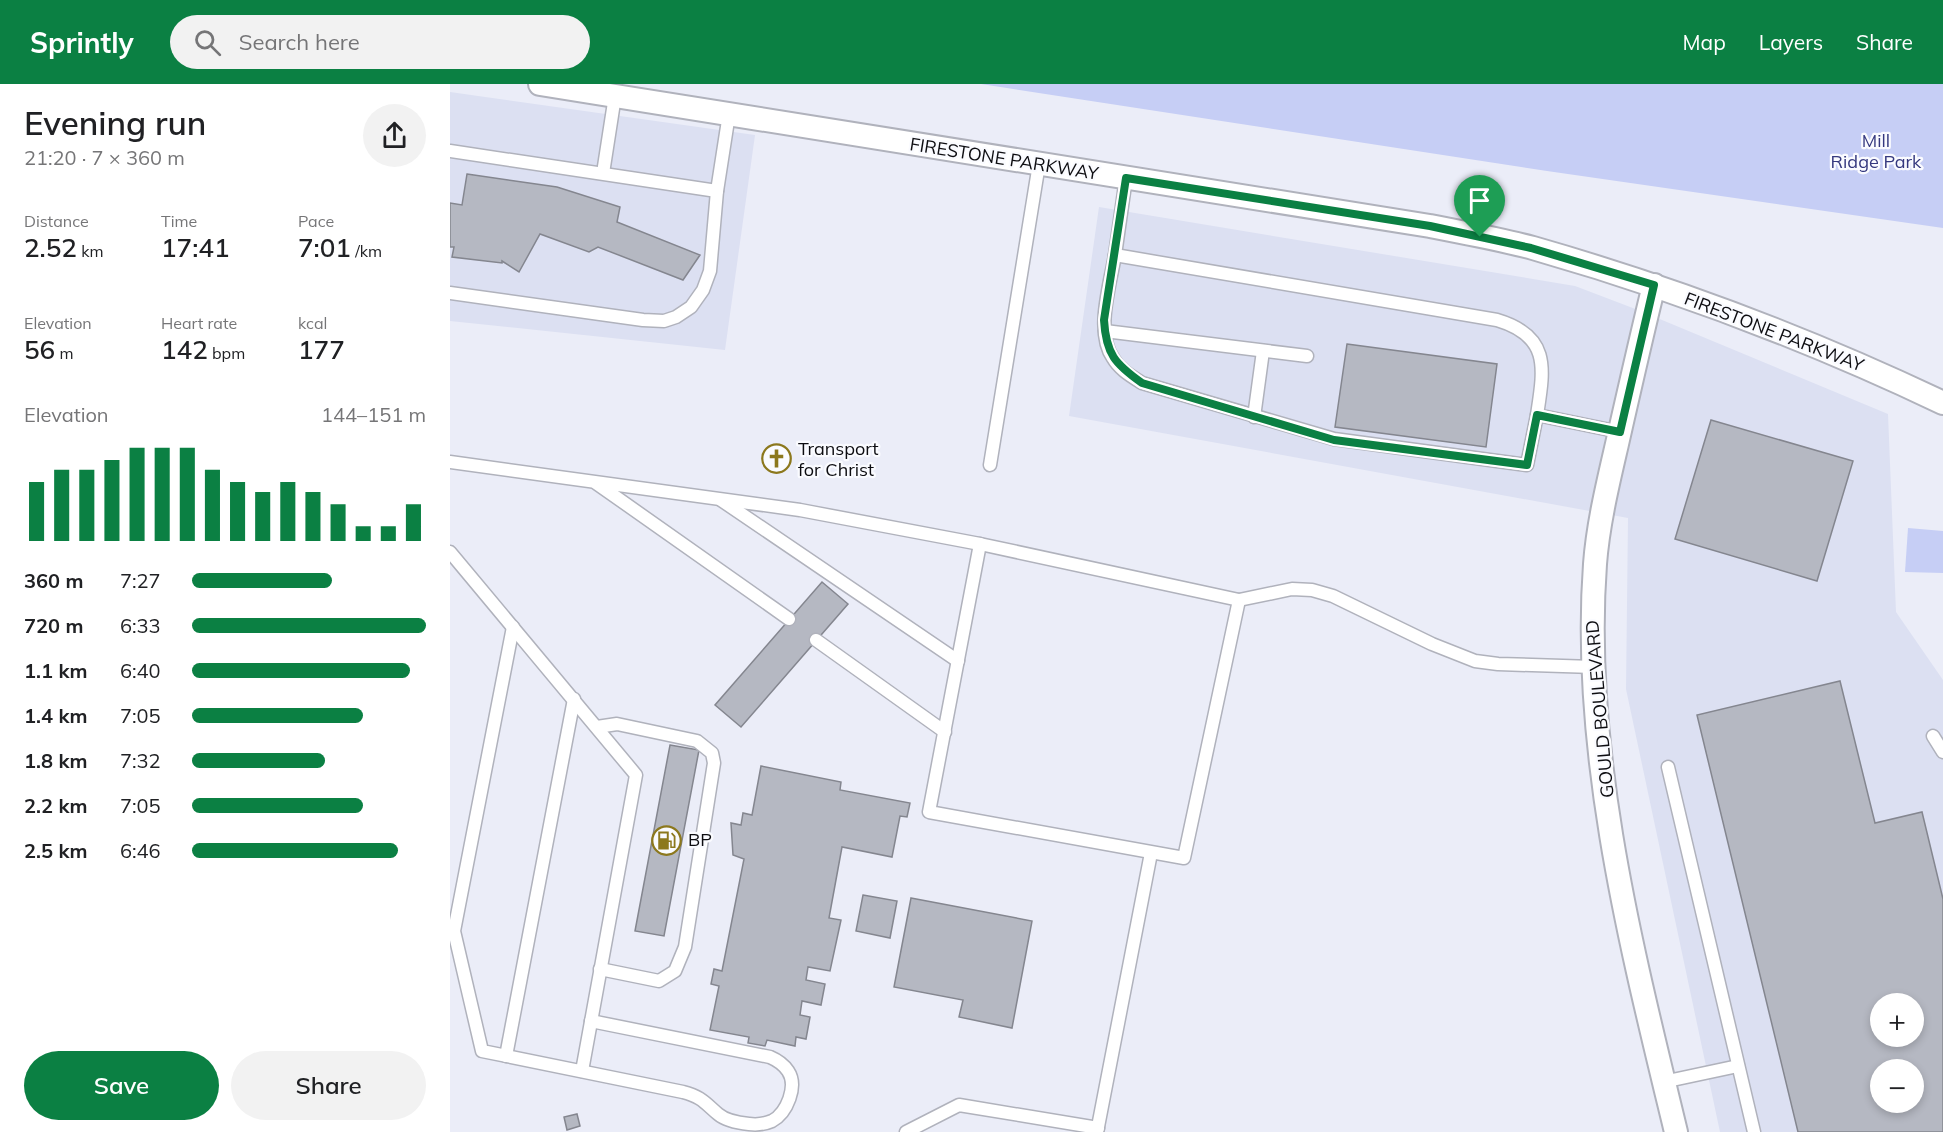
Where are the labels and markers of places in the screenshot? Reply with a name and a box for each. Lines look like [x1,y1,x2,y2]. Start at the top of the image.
pin [1454,175,1505,237]
place label: Transport for Christ [798,437,879,481]
church icon: Transport for Christ [761,443,793,475]
fuel station icon: BP [651,824,683,856]
place label: BP [688,828,712,851]

